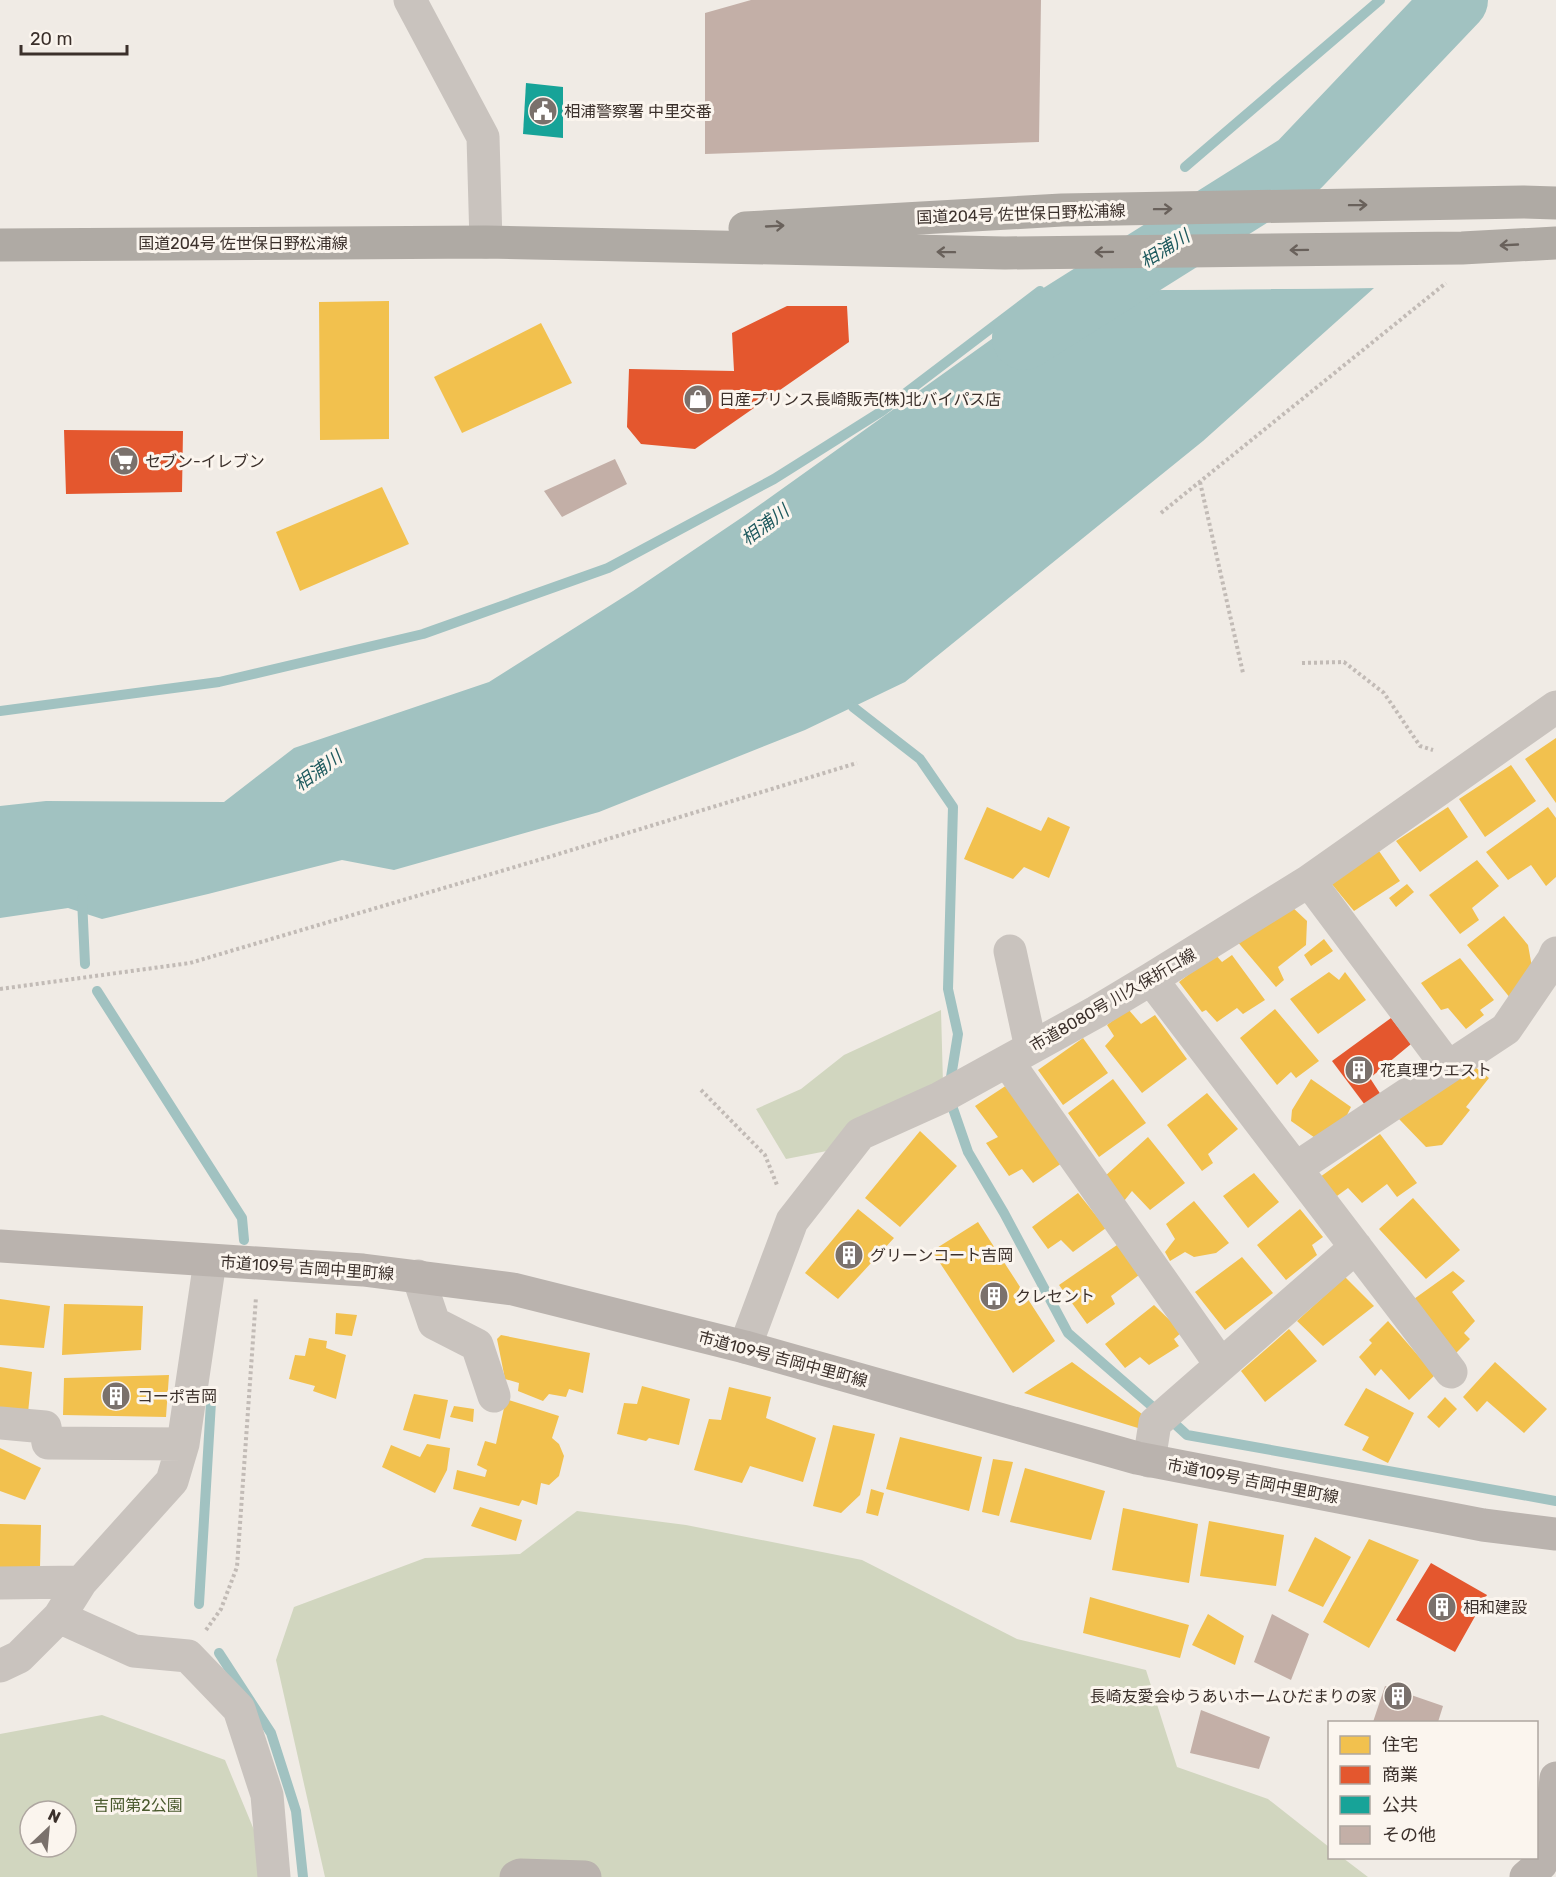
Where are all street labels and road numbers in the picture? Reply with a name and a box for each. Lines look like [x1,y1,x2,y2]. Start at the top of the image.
street label: 国道204号 佐世保日野松浦線 [916,201,1126,227]
street label: 国道204号 佐世保日野松浦線 [138,234,348,253]
street label: 市道8080号 川久保折口線 [1027,945,1199,1055]
street label: 市道109号 吉岡中里町線 [219,1252,395,1284]
street label: 市道109号 吉岡中里町線 [696,1327,870,1391]
street label: 市道109号 吉岡中里町線 [1166,1455,1340,1507]

